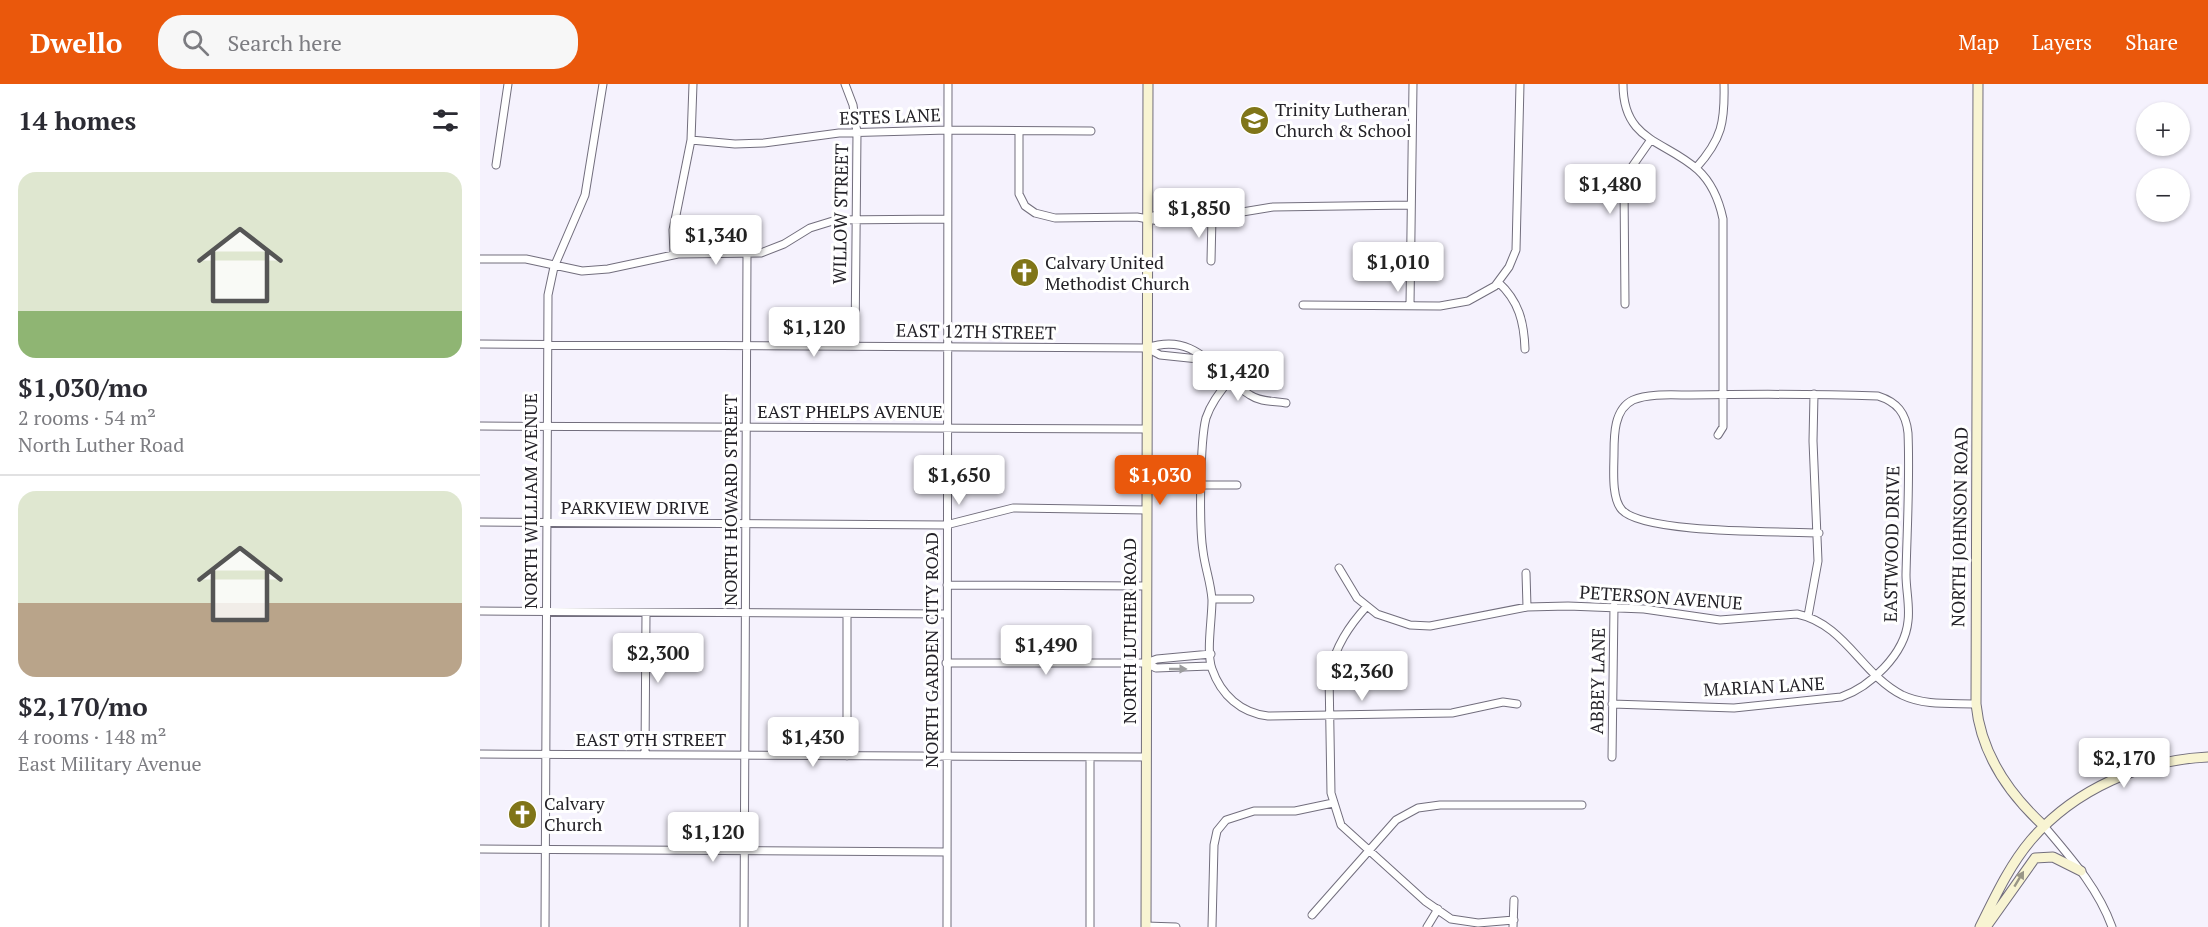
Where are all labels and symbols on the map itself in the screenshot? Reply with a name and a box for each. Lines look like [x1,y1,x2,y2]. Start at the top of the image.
place label: Trinity Lutheran Church & School [1275,97,1412,142]
street label: ESTES LANE [839,102,941,130]
school or university icon: Trinity Lutheran Church & School [1238,104,1270,136]
street label: WILLOW STREET [827,143,853,285]
pin: $1,480 [1561,164,1659,215]
pin: $1,850 [1150,188,1248,239]
pin: $1,340 [667,215,765,266]
pin: $1,010 [1349,242,1447,293]
place label: Calvary United Methodist Church [1045,250,1190,295]
church icon: Calvary United Methodist Church [1008,257,1040,289]
pin: $1,120 [765,307,863,358]
street label: EAST 12TH STREET [896,318,1056,344]
pin: $1,420 [1189,351,1287,402]
street label: NORTH WILLIAM AVENUE [518,393,542,609]
street label: NORTH HOWARD STREET [718,394,742,606]
street label: EAST PHELPS AVENUE [757,399,943,423]
street label: NORTH JOHNSON ROAD [1945,427,1973,627]
pin: $1,650 [910,455,1008,506]
pin: $1,030 [1111,455,1209,506]
street label: EASTWOOD DRIVE [1878,465,1904,623]
street label: PARKVIEW DRIVE [561,495,709,519]
street label: NORTH GARDEN CITY ROAD [919,532,943,768]
street label: NORTH LUTHER ROAD [1117,538,1141,724]
street label: PETERSON AVENUE [1579,579,1743,615]
pin: $1,490 [997,625,1095,676]
street label: ABBEY LANE [1584,627,1610,735]
pin: $2,300 [609,633,707,684]
pin: $2,360 [1313,651,1411,702]
one-way arrow [1168,664,1187,674]
street label: MARIAN LANE [1703,671,1825,701]
pin: $1,430 [764,717,862,768]
street label: EAST 9TH STREET [576,727,726,751]
pin: $2,170 [2075,738,2173,789]
place label: Calvary Church [544,791,606,836]
church icon: Calvary Church [507,798,539,830]
pin: $1,120 [664,812,762,863]
one-way arrow [2014,870,2024,887]

